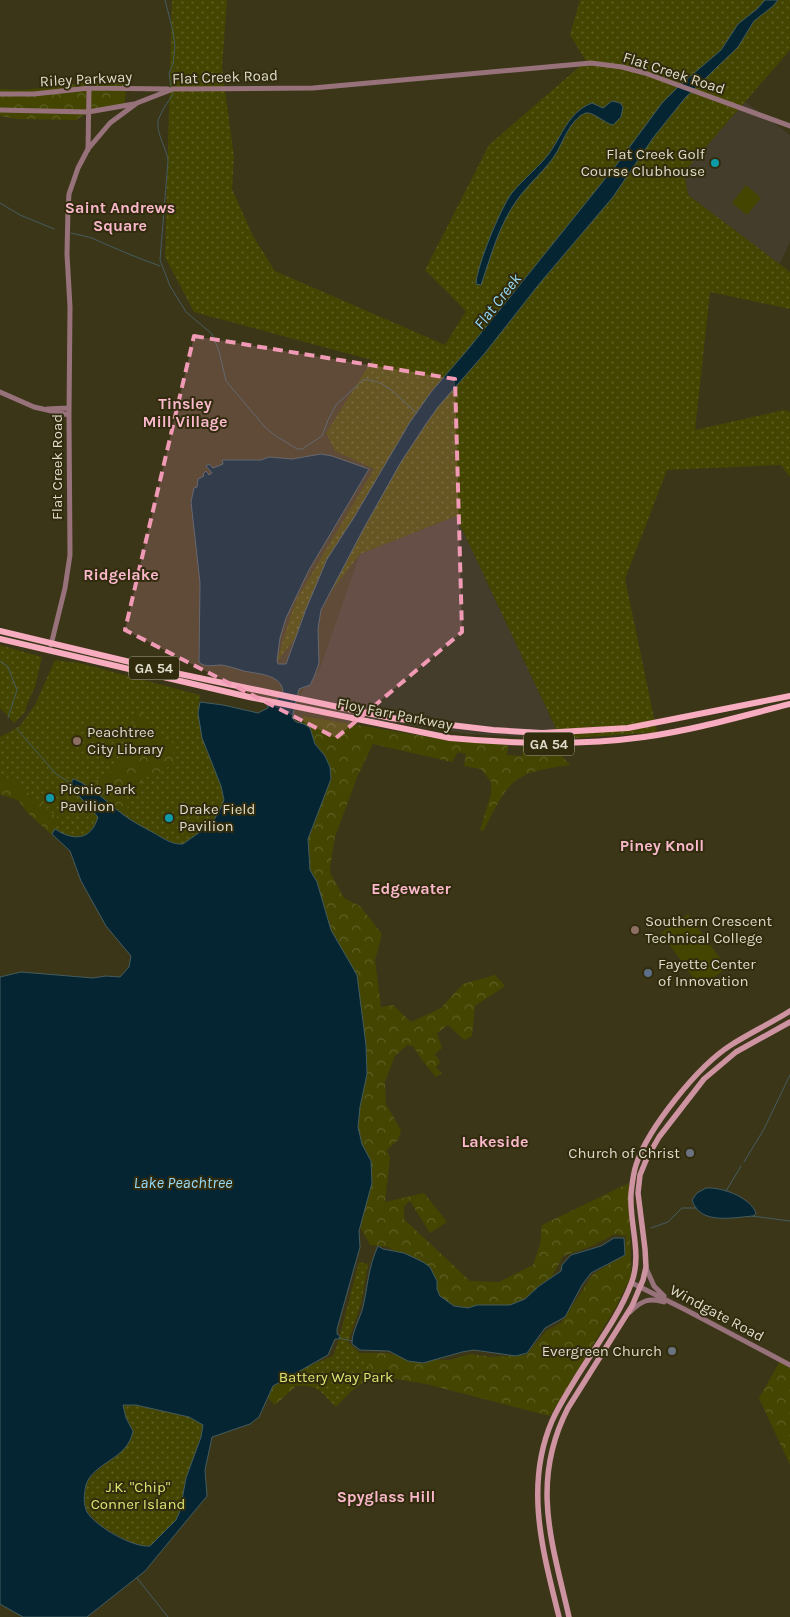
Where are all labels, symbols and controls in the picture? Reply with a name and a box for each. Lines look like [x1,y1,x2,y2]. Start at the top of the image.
street label: Flat Creek Road [621,48,727,98]
street label: Flat Creek Road [172,66,278,88]
street label: Riley Parkway [39,68,133,90]
place label: Flat Creek Golf Course Clubhouse [581,145,706,180]
marker: Flat Creek Golf Course Clubhouse [709,157,721,169]
district label: Saint Andrews Square [65,198,175,235]
water label: Flat Creek [470,269,526,333]
district label: Tinsley Mill Village [143,394,227,431]
street label: Flat Creek Road [48,414,66,520]
district label: Ridgelake [83,565,159,584]
road number: GA 54 [129,656,179,680]
street label: Floy Farr Parkway [336,694,454,734]
place label: Peachtree City Library [87,723,163,758]
road number: GA 54 [524,732,574,756]
marker: Peachtree City Library [71,735,83,747]
place label: Picnic Park Pavilion [60,780,136,815]
marker: Picnic Park Pavilion [44,792,56,804]
place label: Drake Field Pavilion [179,800,255,835]
marker: Drake Field Pavilion [163,812,175,824]
district label: Piney Knoll [620,836,704,855]
district label: Edgewater [371,879,451,898]
place label: Southern Crescent Technical College [645,912,772,947]
marker: Southern Crescent Technical College [629,924,641,936]
place label: Fayette Center of Innovation [658,955,756,990]
marker: Fayette Center of Innovation [642,967,654,979]
district label: Lakeside [461,1132,529,1151]
place label: Church of Christ [568,1144,680,1162]
marker: Church of Christ [684,1147,696,1159]
water label: Lake Peachtree [133,1173,233,1192]
street label: Windgate Road [667,1281,767,1345]
place label: Evergreen Church [542,1342,662,1360]
marker: Evergreen Church [666,1345,678,1357]
park label: Battery Way Park [279,1368,393,1386]
park label: J.K. "Chip" Conner Island [91,1478,185,1513]
district label: Spyglass Hill [337,1487,435,1506]

